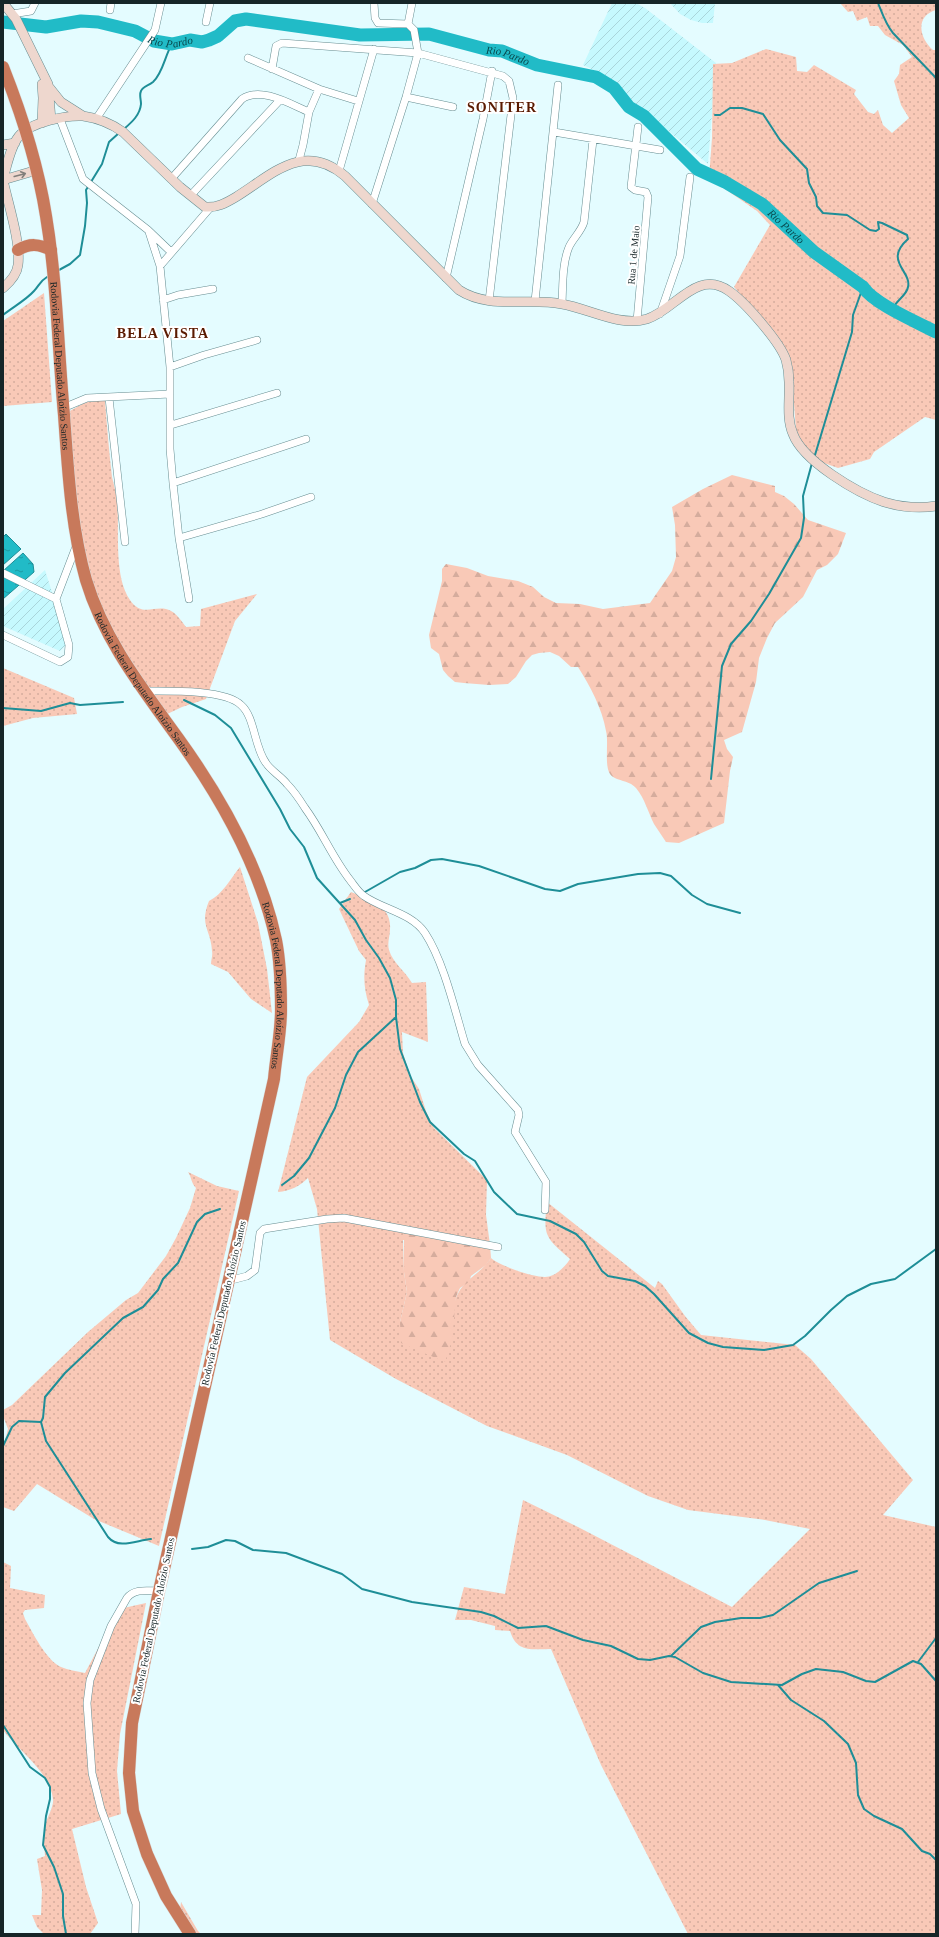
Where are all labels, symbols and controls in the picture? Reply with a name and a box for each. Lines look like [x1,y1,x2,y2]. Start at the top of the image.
water label: Rio Pardo [145,32,194,50]
water label: Rio Pardo [485,44,532,68]
district label: SONITER [467,100,537,115]
one-way arrow [13,171,26,178]
water label: Rio Pardo [765,206,807,246]
street label: Rua 1 de Maio [625,225,642,285]
street label: Rodovia Federal Deputado Aloízio Santos [48,281,72,451]
district label: BELA VISTA [117,326,209,341]
street label: Rodovia Federal Deputado Aloízio Santos [92,610,194,758]
street label: Rodovia Federal Deputado Aloízio Santos [260,900,286,1070]
street label: Rodovia Federal Deputado Aloízio Santos [199,1220,248,1387]
street label: Rodovia Federal Deputado Aloízio Santos [131,1536,176,1704]

